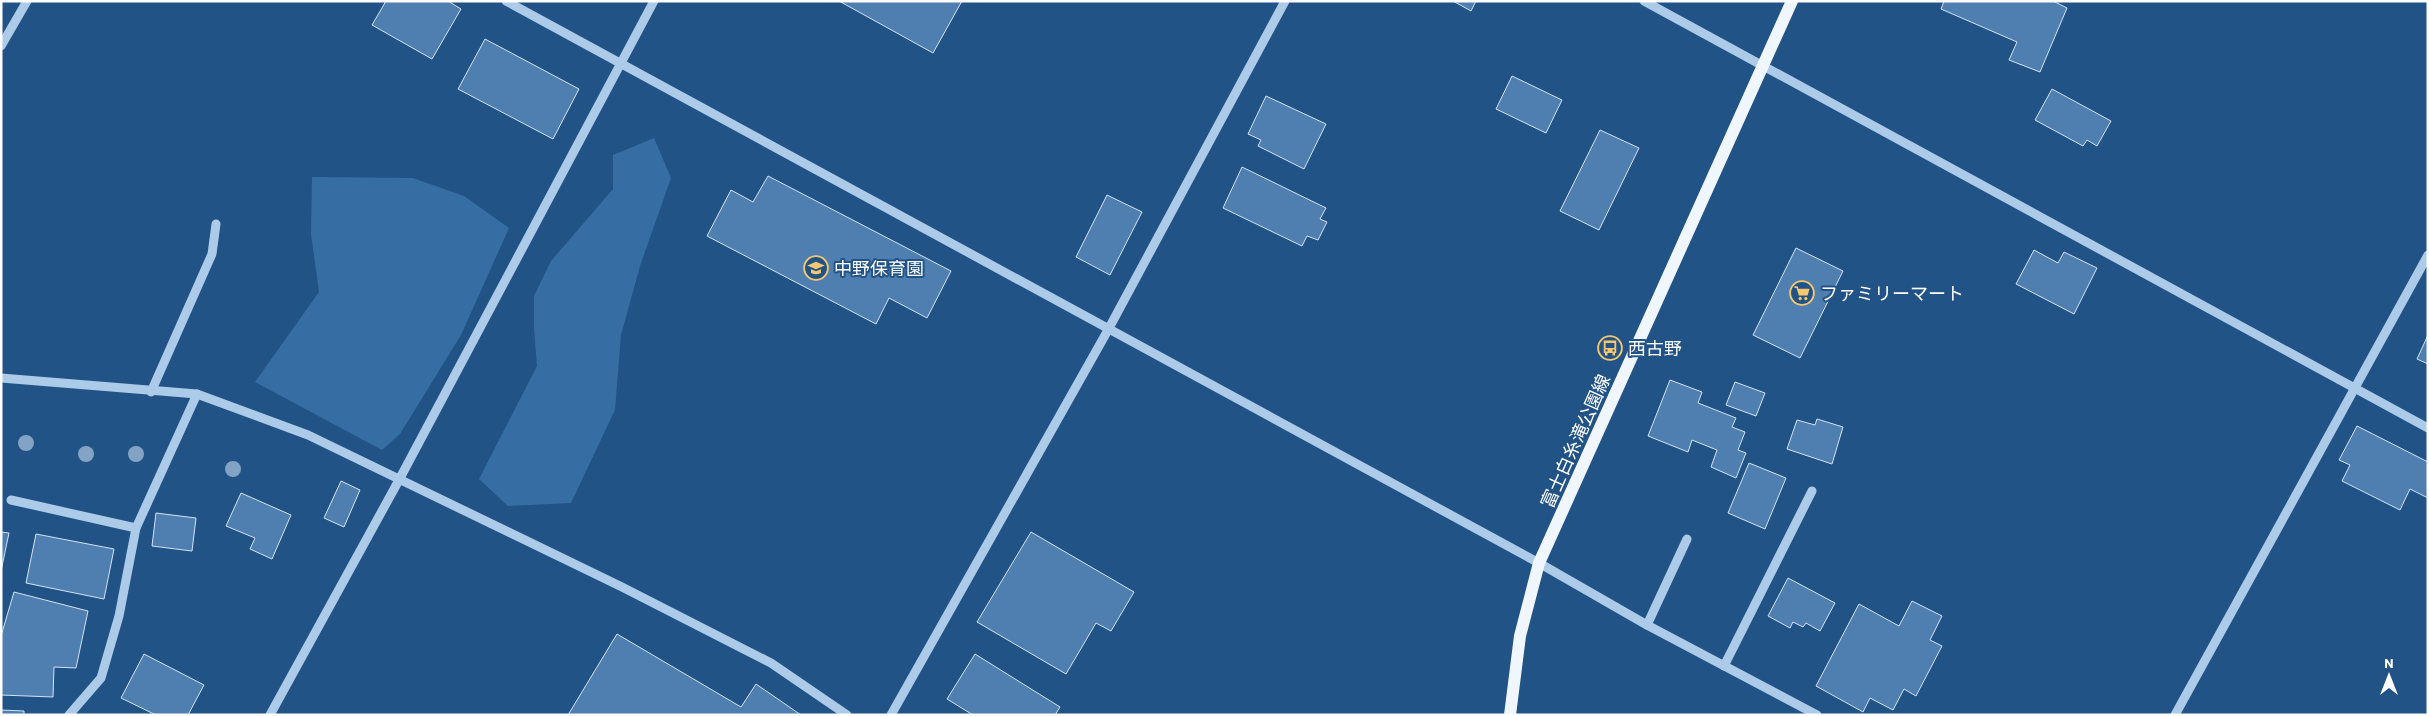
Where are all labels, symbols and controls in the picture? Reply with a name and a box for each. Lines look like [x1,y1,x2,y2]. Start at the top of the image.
school or university icon: 中野保育園 [803,255,829,281]
place label: 中野保育園 [834,257,924,279]
supermarket icon: ファミリーマート [1789,280,1815,306]
place label: ファミリーマート [1820,282,1964,304]
bus stop icon: 西古野 [1597,335,1623,361]
place label: 西古野 [1628,337,1682,359]
street label: 富士白糸滝公園線 [1536,371,1614,511]
north arrow [2364,651,2414,701]
text: N [2384,654,2394,671]

